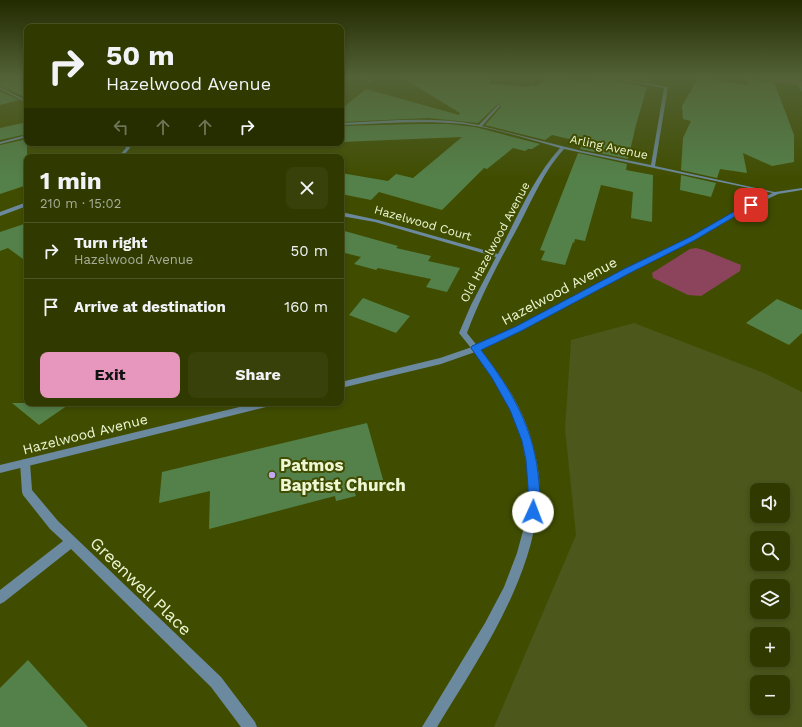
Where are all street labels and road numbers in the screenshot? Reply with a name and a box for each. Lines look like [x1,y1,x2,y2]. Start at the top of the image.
street label: Arling Avenue [569,132,649,162]
street label: Old Hazelwood Avenue [457,179,533,305]
street label: Hazelwood Court [373,202,473,244]
street label: Hazelwood Avenue [499,254,619,328]
street label: Hazelwood Avenue [21,411,149,457]
street label: Greenwell Place [86,533,196,639]

